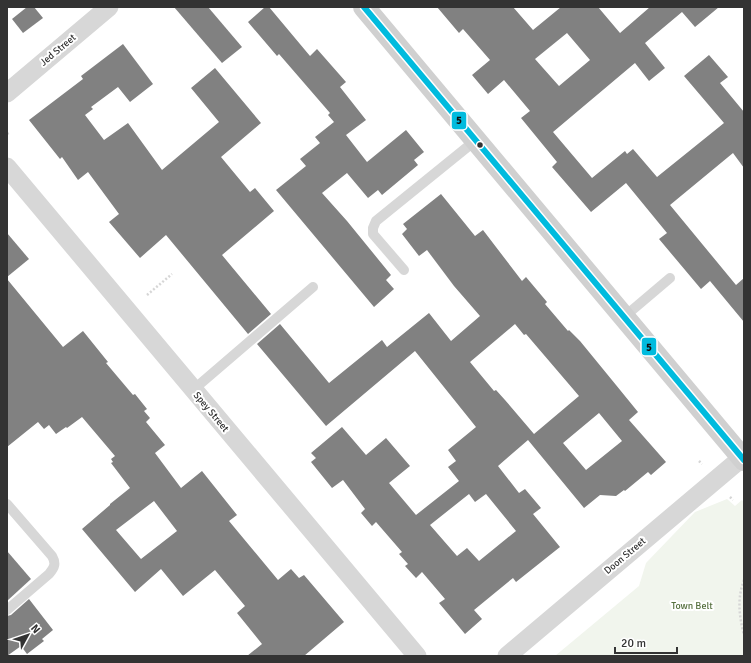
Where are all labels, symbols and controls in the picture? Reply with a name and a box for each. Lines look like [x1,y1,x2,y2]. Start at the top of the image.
street label: Jed Street [38,31,79,68]
line badge: 5 [451,111,467,130]
text: 5 [456,114,462,127]
unlabelled marker [475,140,485,150]
line badge: 5 [641,337,657,356]
text: 5 [646,341,652,354]
street label: Spey Street [191,390,232,435]
street label: Doon Street [602,535,649,577]
park label: Town Belt [671,600,713,612]
north arrow [8,615,48,655]
text: N [28,622,43,636]
scale bar [615,629,677,655]
text: 20 m [621,636,646,651]

